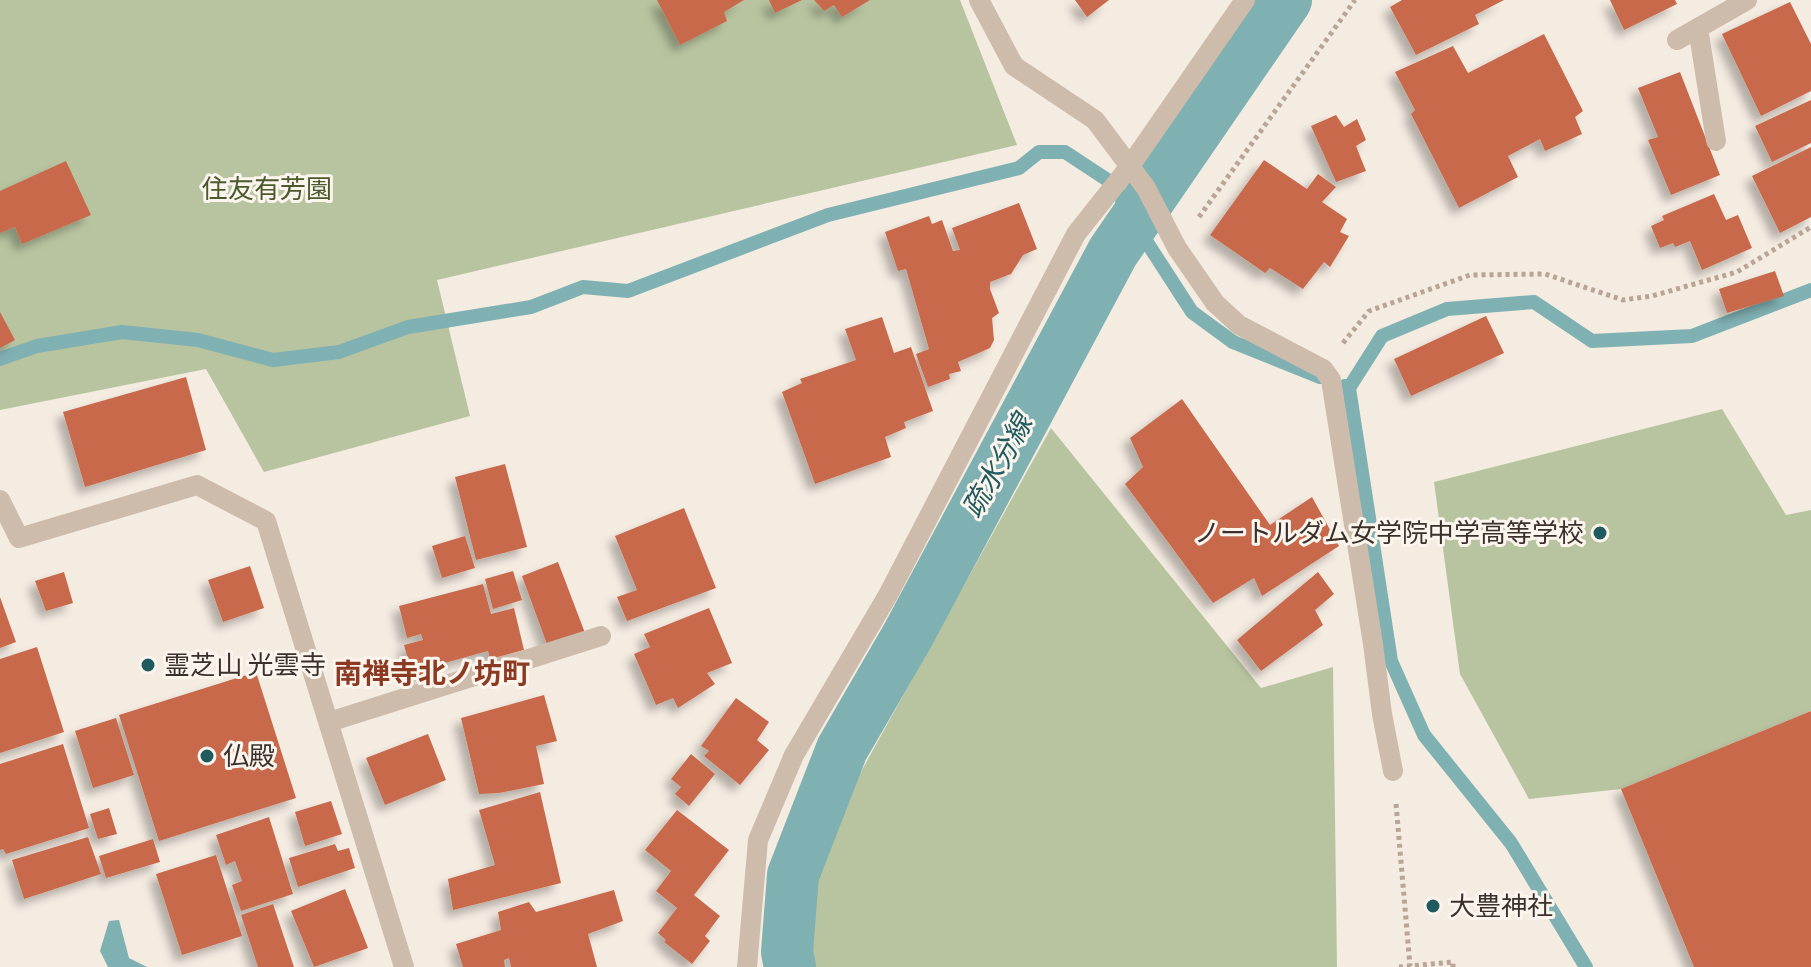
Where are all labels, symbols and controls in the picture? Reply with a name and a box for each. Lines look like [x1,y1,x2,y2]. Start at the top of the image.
park label: 住友有芳園 [202,173,332,205]
water label: 疏水分線 [955,406,1040,523]
place label: ノートルダム女学院中学高等学校 [1194,517,1584,549]
marker: ノートルダム女学院中学高等学校 [1591,524,1609,542]
place label: 霊芝山 光雲寺 [164,649,326,681]
marker: 霊芝山 光雲寺 [139,656,157,674]
district label: 南禅寺北ノ坊町 [334,656,530,690]
place label: 仏殿 [223,740,275,772]
marker: 仏殿 [198,747,216,765]
place label: 大豊神社 [1449,890,1553,922]
marker: 大豊神社 [1424,897,1442,915]

